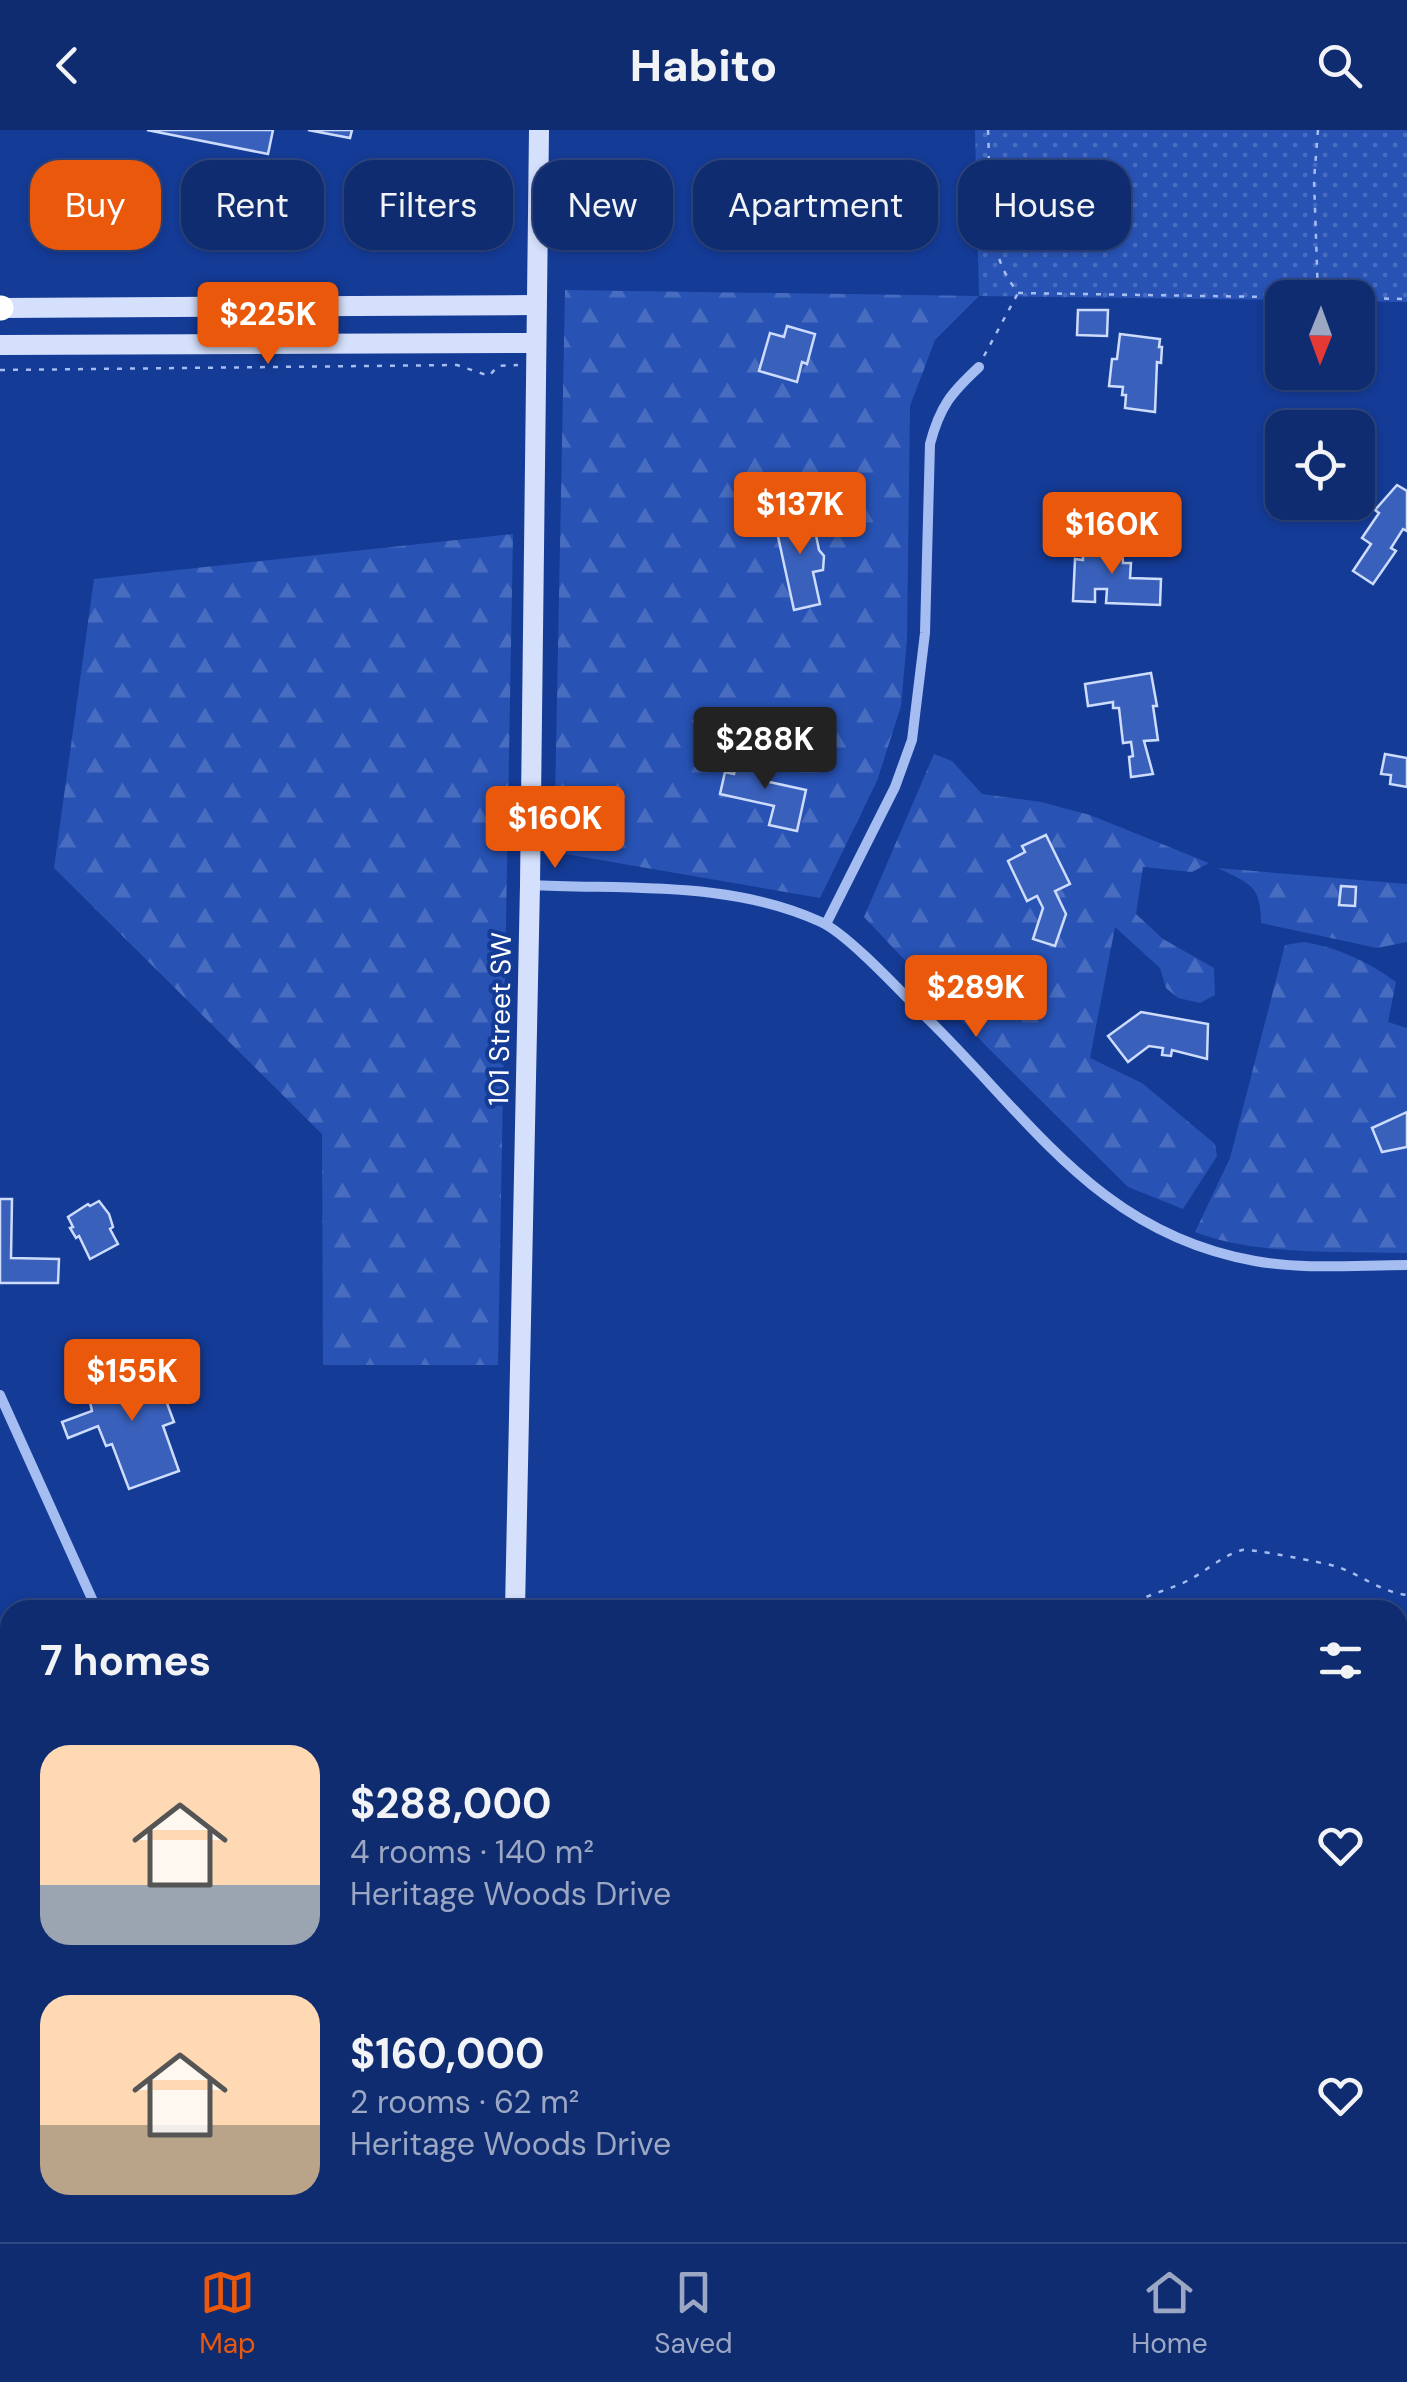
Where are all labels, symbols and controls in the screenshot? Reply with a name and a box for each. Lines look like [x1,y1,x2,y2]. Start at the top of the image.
text: Habito [630,36,777,95]
icon: back [40,38,95,93]
icon: search [1312,38,1367,93]
chip: Buy [30,160,161,250]
chip: Rent [181,160,324,250]
chip: Filters [344,160,513,250]
chip: New [533,160,673,250]
chip: Apartment [693,160,938,250]
chip: House [958,160,1131,250]
north arrow [1265,280,1375,390]
map controls [1265,280,1375,520]
pin: $225K [198,282,338,367]
text: $225K [219,293,317,335]
button: locate [1265,410,1375,520]
pin: $137K [730,472,870,557]
text: $137K [756,483,844,525]
pin: $160K [1042,492,1182,577]
text: $160K [1065,503,1159,545]
pin: $288K [695,707,835,792]
text: $288K [716,718,814,760]
pin: $160K [485,786,625,871]
text: $160K [508,797,602,839]
street label: 101 Street SW [480,932,520,1106]
pin: $289K [906,955,1046,1040]
text: $289K [927,966,1025,1008]
pin: $155K [62,1339,202,1424]
text: $155K [86,1350,178,1392]
text: 7 homes [40,1633,211,1688]
icon: filters [1313,1633,1368,1688]
text: $288,000 [350,1776,552,1831]
icon: home [120,1785,240,1905]
icon: heart [1313,1818,1368,1873]
text: 4 rooms · 140 m² [350,1831,594,1873]
text: Heritage Woods Drive [350,1873,671,1915]
text: $160,000 [350,2026,545,2081]
icon: home [120,2035,240,2155]
icon: heart [1313,2068,1368,2123]
text: 2 rooms · 62 m² [350,2081,579,2123]
text: Heritage Woods Drive [350,2123,671,2165]
tab: Map [199,2265,256,2362]
tab: Saved [654,2265,733,2362]
tab: Home [1131,2265,1208,2362]

